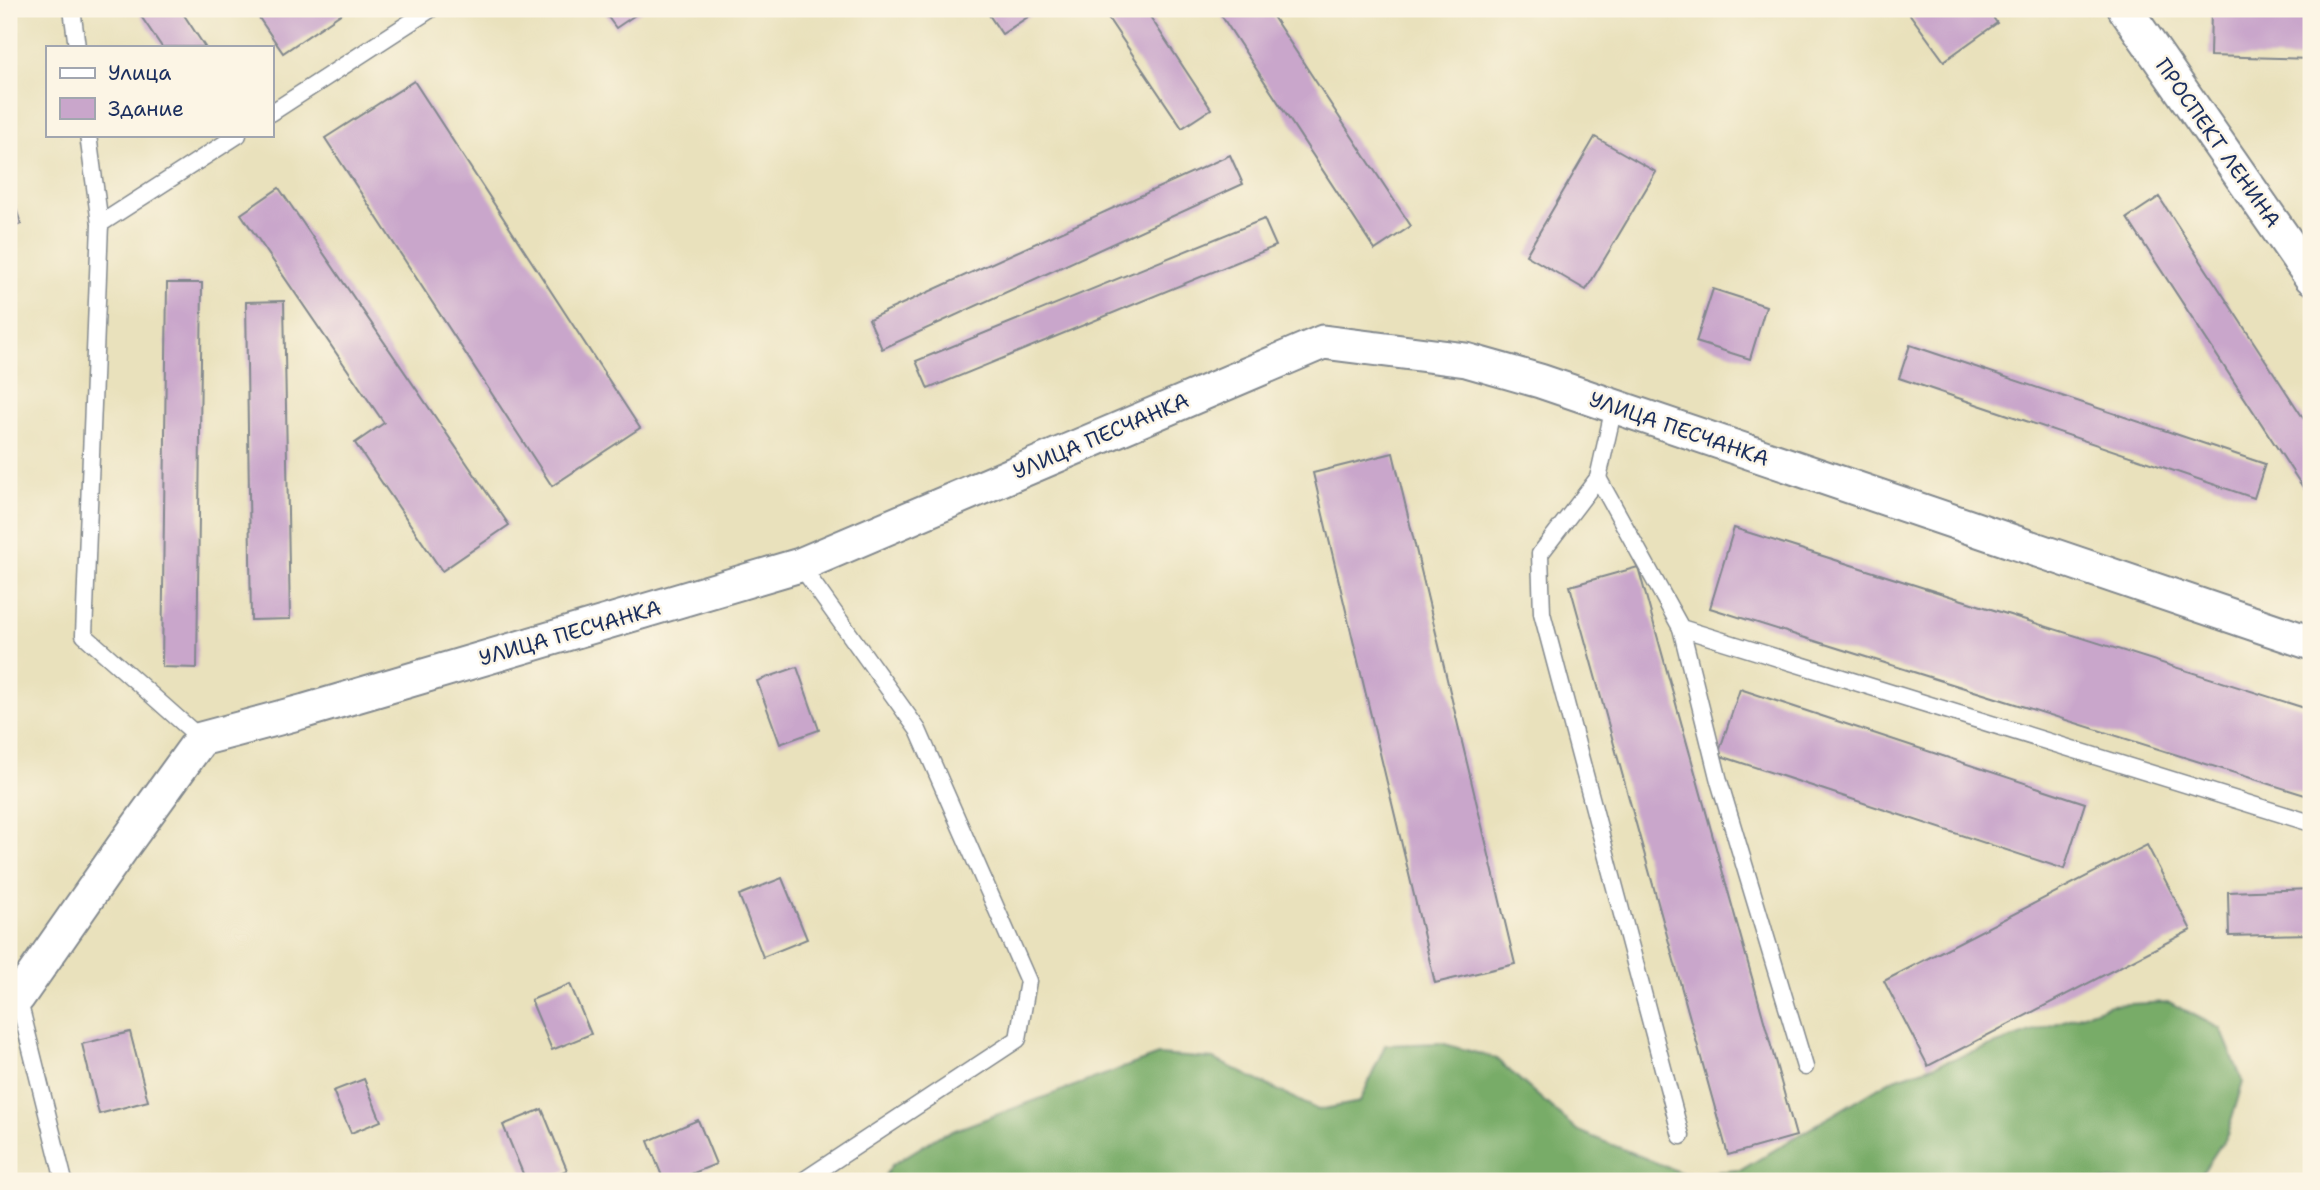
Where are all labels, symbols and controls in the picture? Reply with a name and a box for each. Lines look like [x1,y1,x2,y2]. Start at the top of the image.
legend [46,46,273,136]
street label: ПРОСПЕКТ ЛЕНИНА [2149,53,2287,233]
text: Улица [108,59,171,87]
text: Здание [108,95,184,123]
street label: УЛИЦА ПЕСЧАНКА [1585,385,1773,473]
street label: УЛИЦА ПЕСЧАНКА [1009,386,1193,486]
street label: УЛИЦА ПЕСЧАНКА [476,594,664,672]

